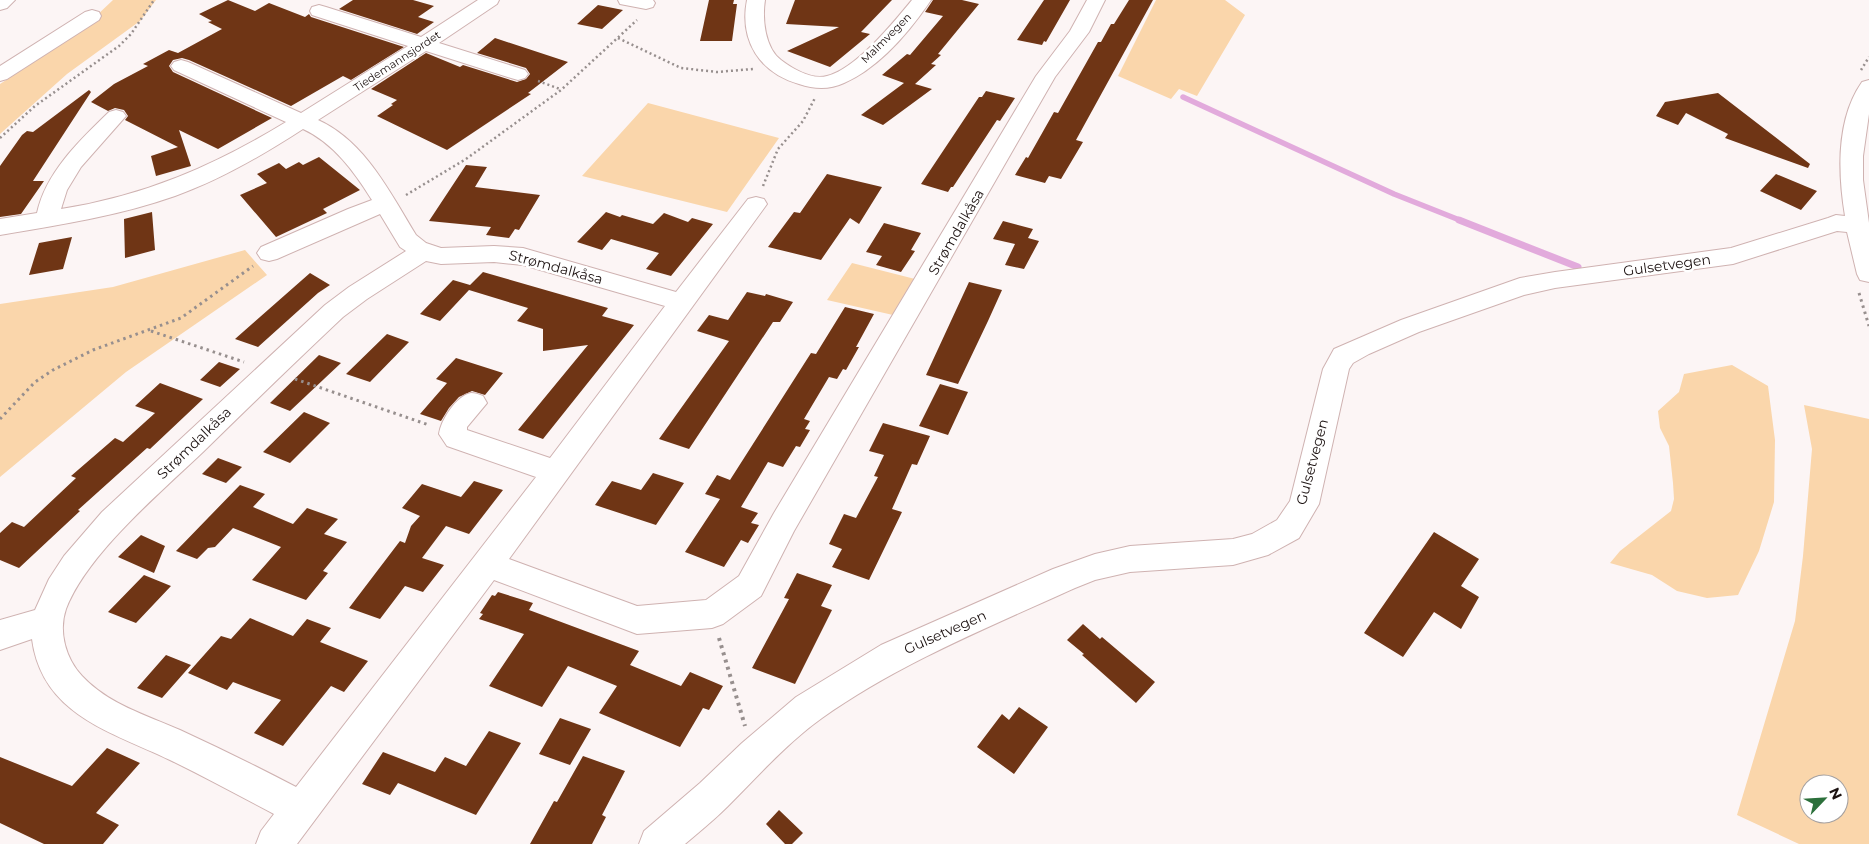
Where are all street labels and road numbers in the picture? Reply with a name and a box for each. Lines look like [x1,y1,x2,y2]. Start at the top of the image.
street label: Malmvegen [858,10,914,66]
street label: Tiedemannsjordet [351,27,444,94]
street label: Strømdalkåsa [924,186,988,278]
street label: Strømdalkåsa [507,246,605,288]
street label: Gulsetvegen [1622,250,1712,280]
street label: Strømdalkåsa [153,403,235,483]
street label: Gulsetvegen [1292,417,1332,507]
street label: Gulsetvegen [901,606,989,658]

